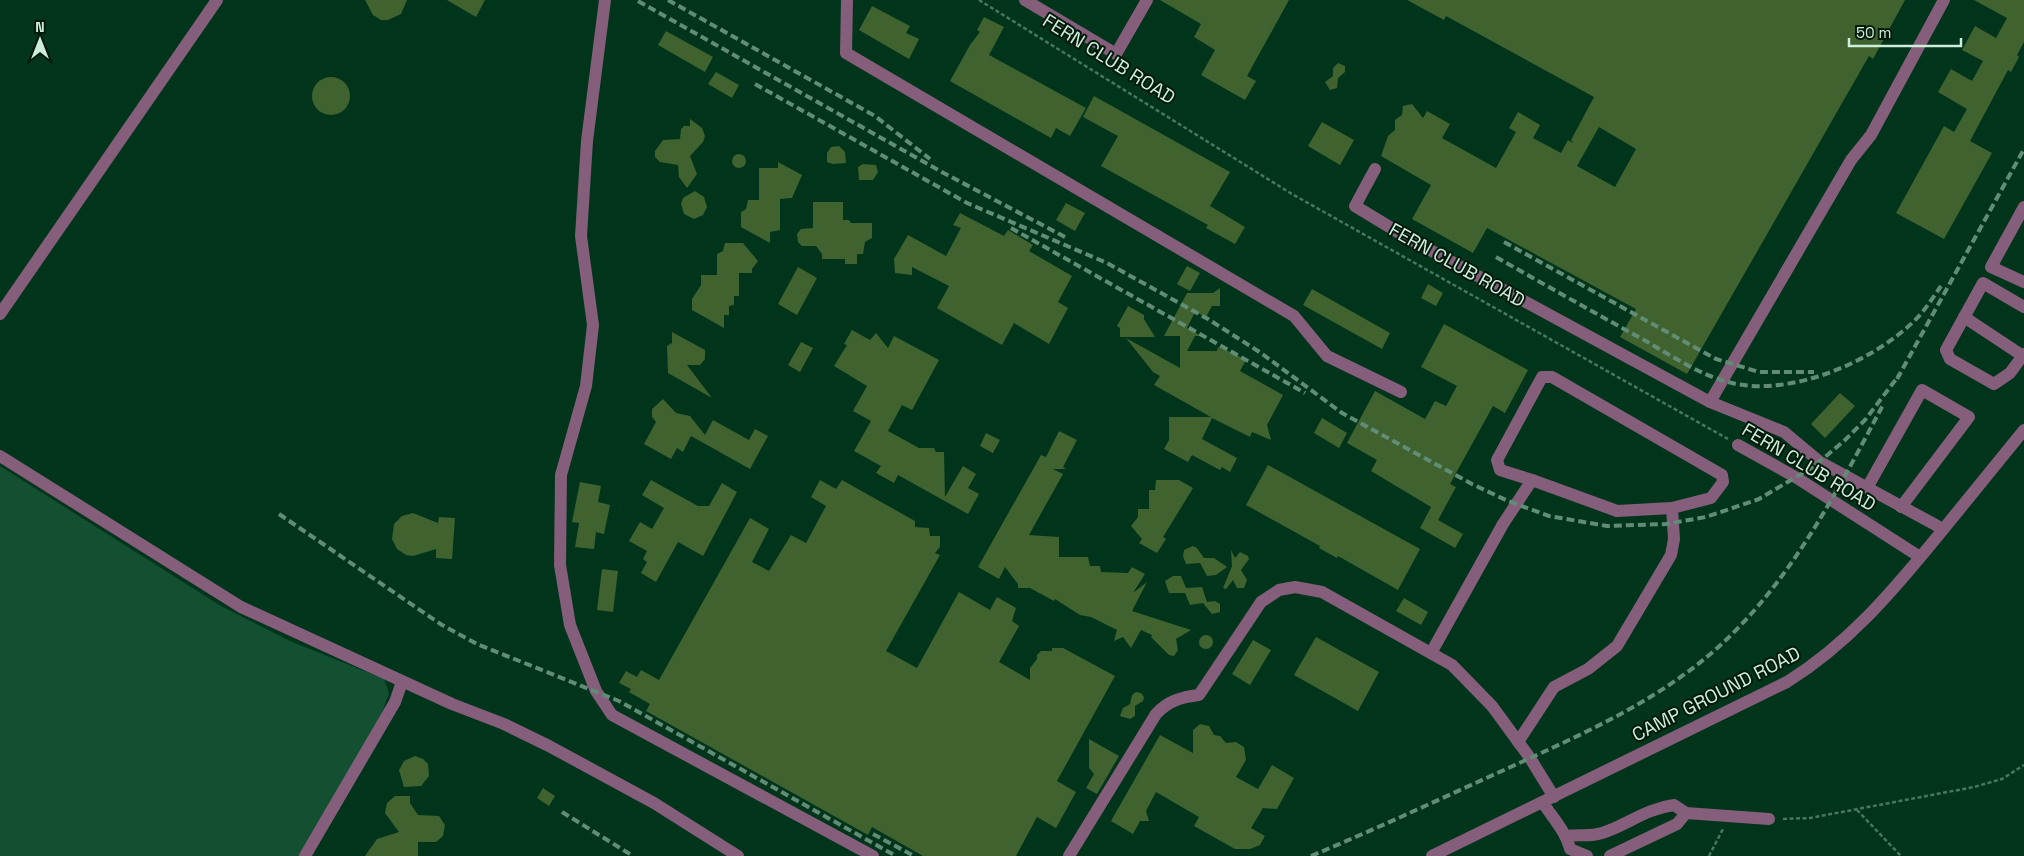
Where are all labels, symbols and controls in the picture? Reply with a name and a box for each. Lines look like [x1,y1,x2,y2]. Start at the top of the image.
street label: FERN CLUB ROAD [1038,8,1180,110]
north arrow [15,15,65,65]
scale bar [1849,15,1962,47]
text: N [35,18,45,36]
text: 50 m [1856,23,1891,42]
street label: FERN CLUB ROAD [1385,217,1529,313]
street label: FERN CLUB ROAD [1737,417,1881,517]
street label: CAMP GROUND ROAD [1628,641,1804,747]

